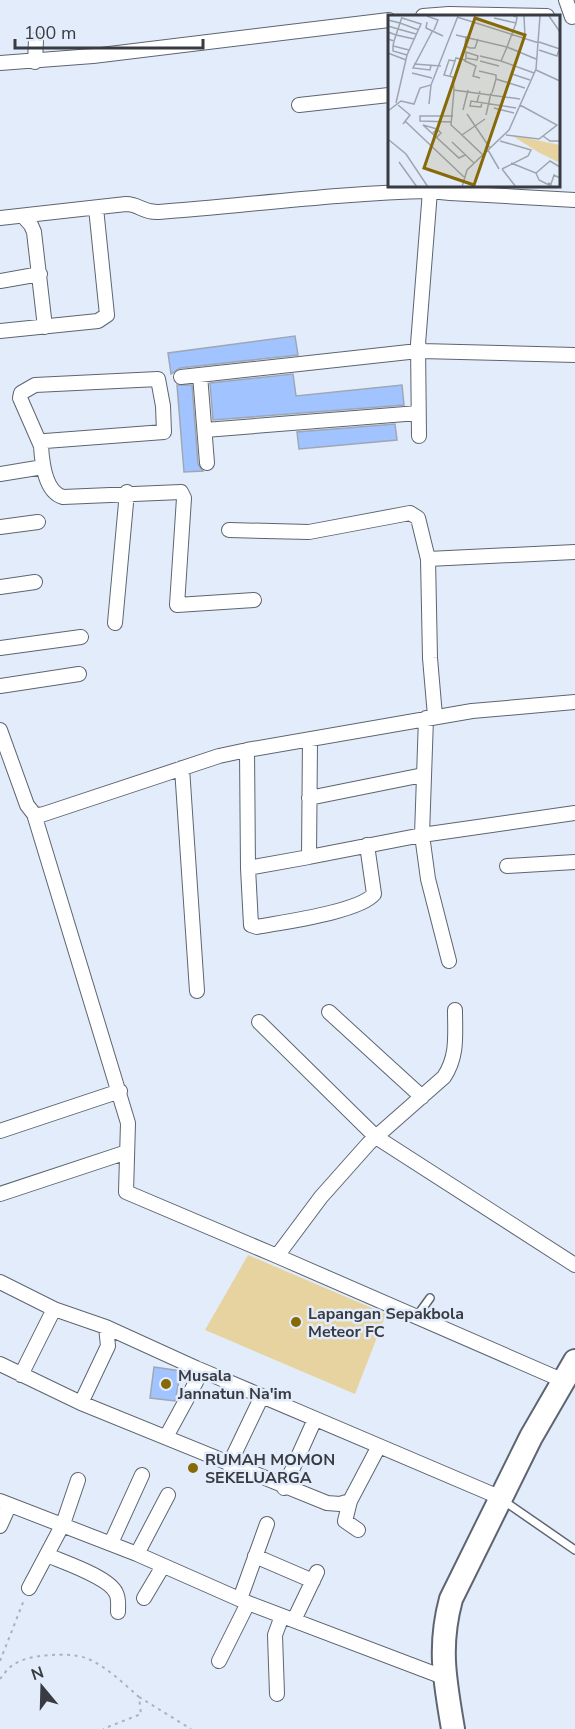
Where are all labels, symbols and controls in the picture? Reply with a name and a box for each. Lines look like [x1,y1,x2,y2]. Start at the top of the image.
scale bar [15,12,202,50]
inset map [388,15,560,188]
text: 100 m [24,21,76,45]
place label: Lapangan Sepakbola Meteor FC [308,1303,464,1343]
marker: Lapangan Sepakbola Meteor FC [289,1315,303,1329]
place label: Musala Jannatun Na'im [177,1365,292,1405]
marker: Musala Jannatun Na'im [159,1377,173,1391]
place label: RUMAH MOMON SEKELUARGA [205,1449,335,1489]
marker: RUMAH MOMON SEKELUARGA [186,1461,200,1475]
north arrow [12,1657,72,1717]
text: N [28,1661,47,1686]

